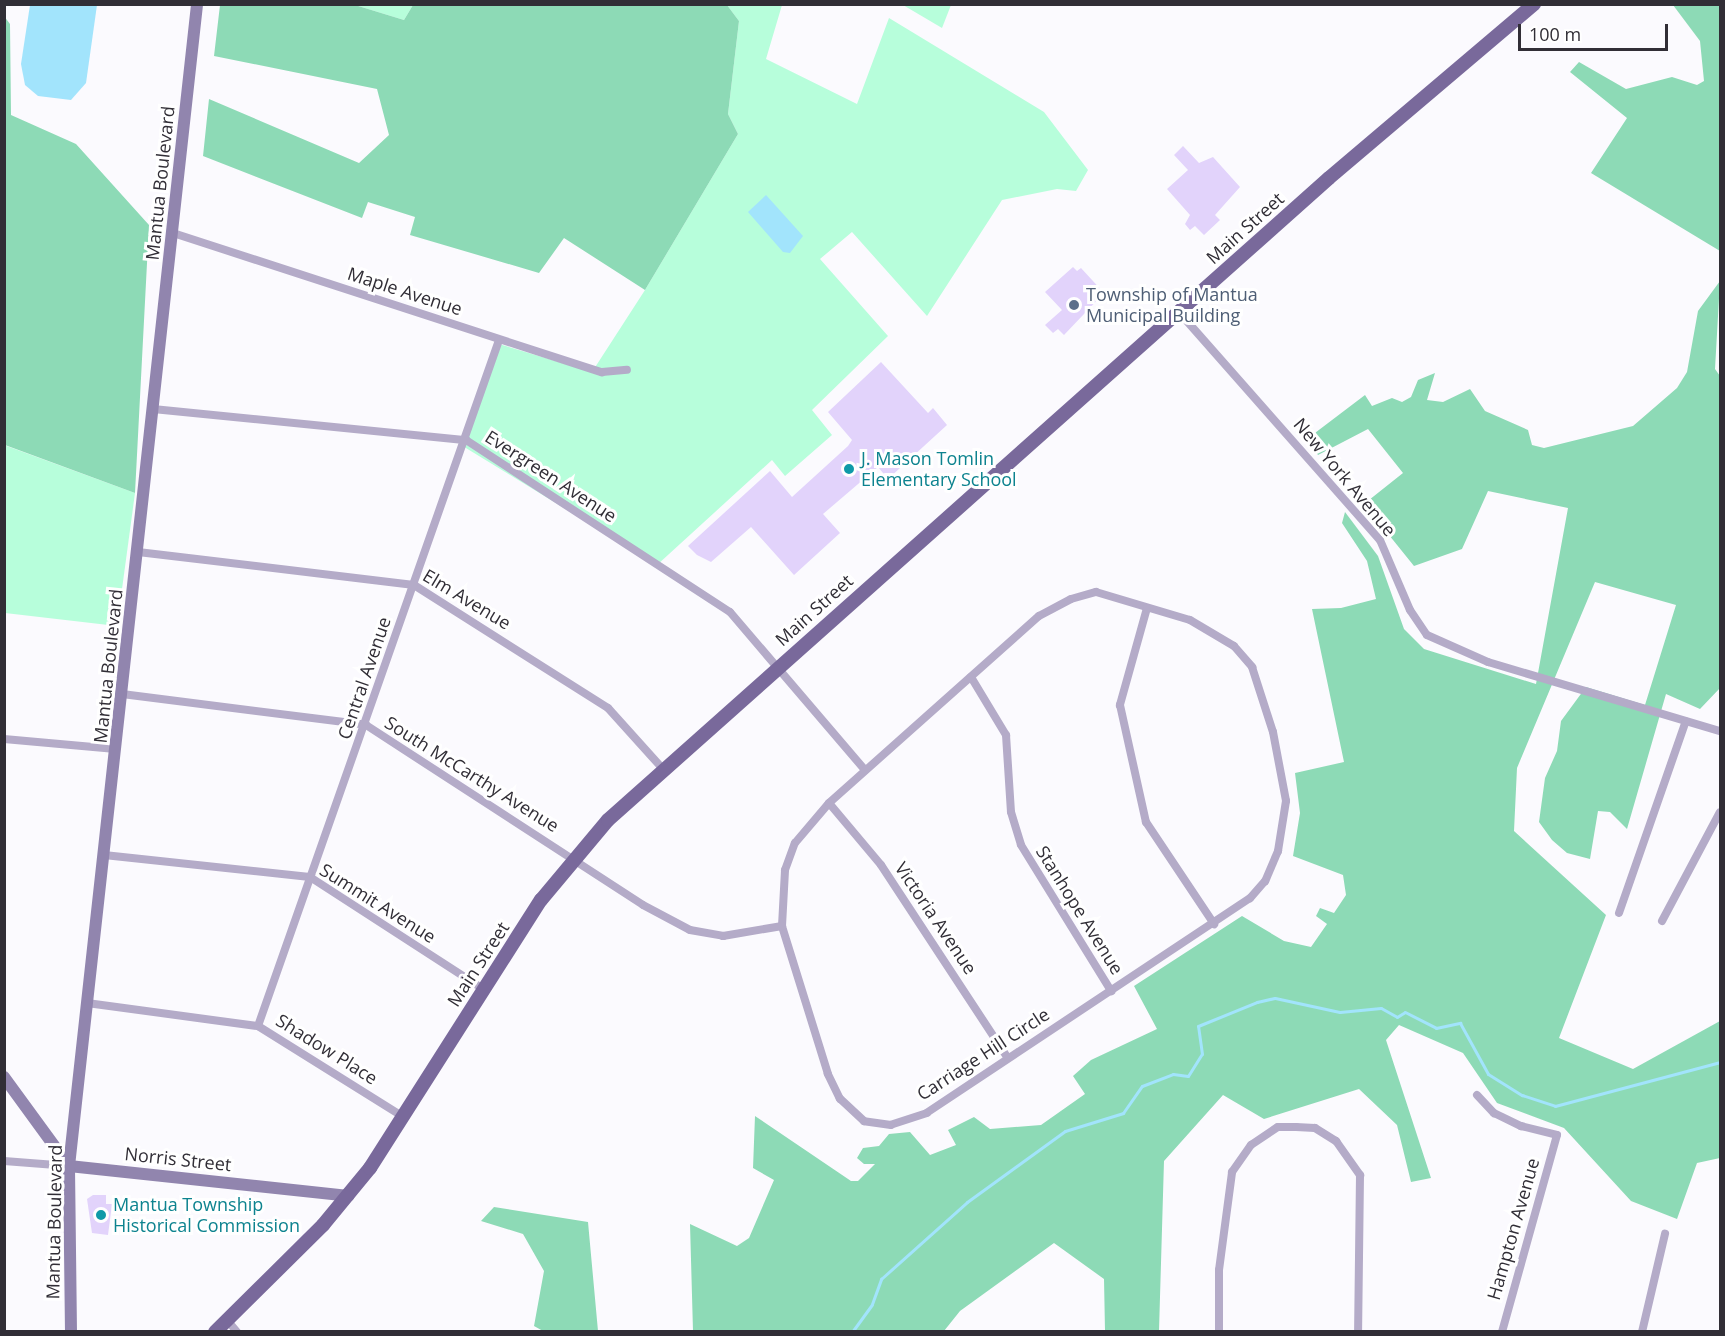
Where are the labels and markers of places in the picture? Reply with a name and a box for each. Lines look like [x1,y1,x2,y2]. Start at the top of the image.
place label: Township of Mantua Municipal Building [1086,284,1258,326]
marker: Township of Mantua Municipal Building [1067,298,1081,312]
place label: J. Mason Tomlin Elementary School [861,448,1017,490]
marker: J. Mason Tomlin Elementary School [842,462,856,476]
place label: Mantua Township Historical Commission [113,1194,300,1236]
marker: Mantua Township Historical Commission [94,1208,108,1222]

